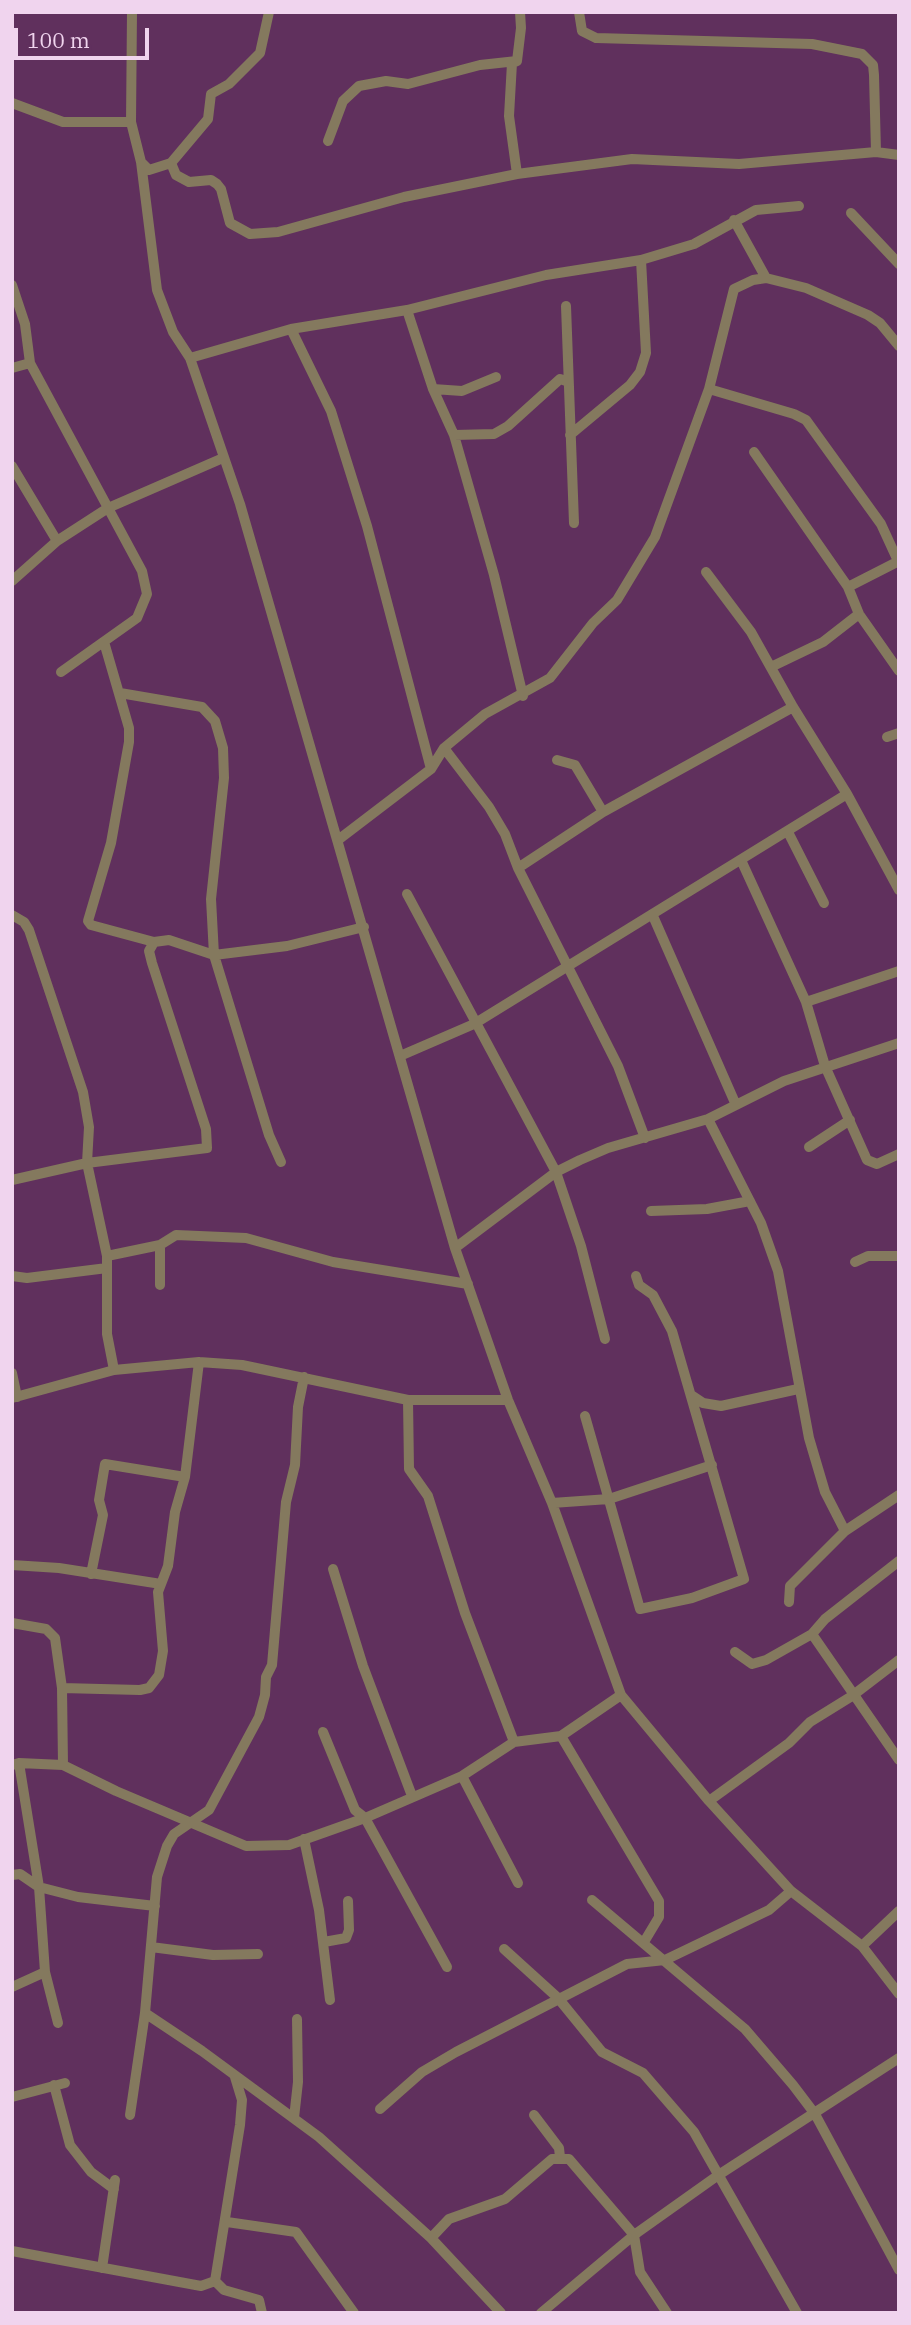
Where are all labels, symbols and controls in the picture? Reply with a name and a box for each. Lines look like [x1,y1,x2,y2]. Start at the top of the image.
scale bar [18,14,152,58]
text: 100 m [27,26,90,54]

